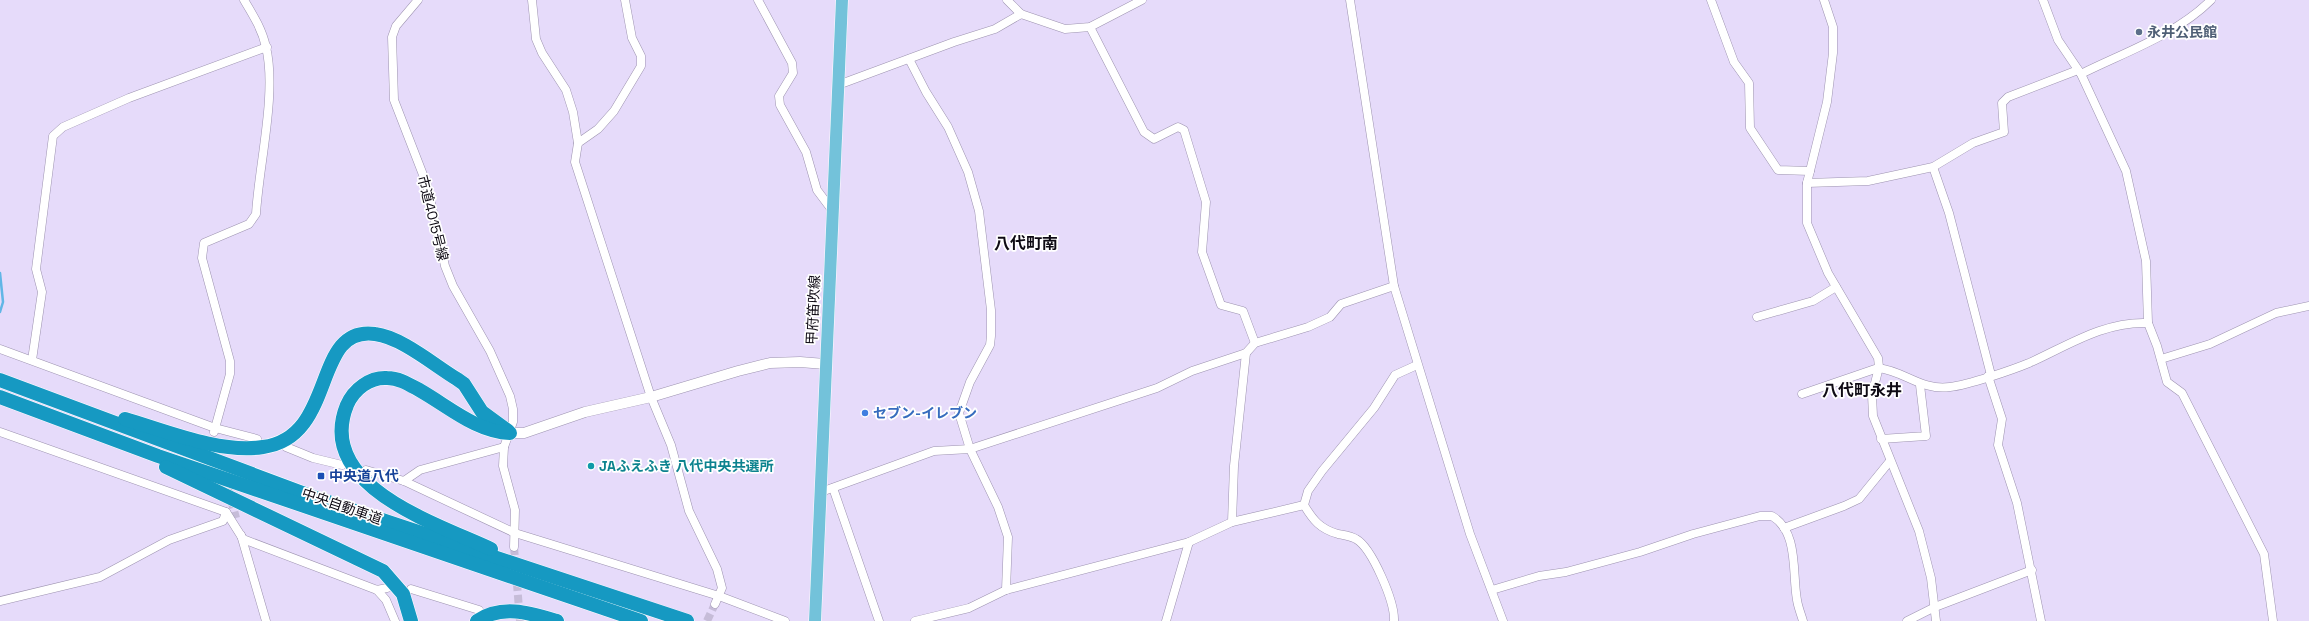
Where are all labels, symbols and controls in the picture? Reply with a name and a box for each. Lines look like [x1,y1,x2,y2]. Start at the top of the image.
place label: 永井公民館 [2147,23,2217,41]
marker: 永井公民館 [2134,27,2144,37]
street label: 市道4015号線 [414,173,452,263]
district label: 八代町南 [994,233,1058,254]
street label: 甲府笛吹線 [802,275,824,345]
district label: 八代町永井 [1822,380,1902,401]
place label: セブン-イレブン [873,404,977,422]
marker: セブン-イレブン [860,408,870,418]
place label: JAふえふき 八代中央共選所 [599,457,773,475]
marker: JAふえふき 八代中央共選所 [586,461,596,471]
place label: 中央道八代 [329,467,399,485]
marker: 中央道八代 [316,471,326,481]
street label: 中央自動車道 [299,484,385,528]

